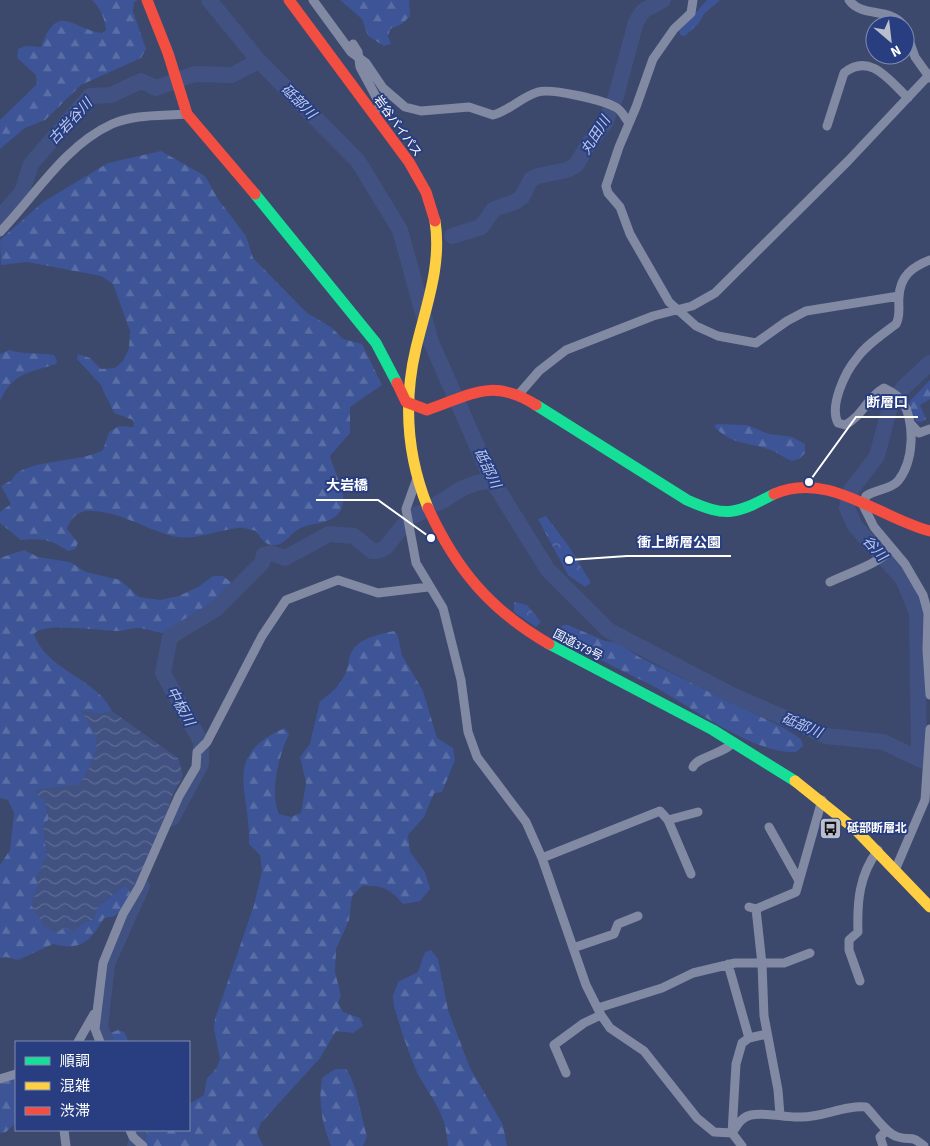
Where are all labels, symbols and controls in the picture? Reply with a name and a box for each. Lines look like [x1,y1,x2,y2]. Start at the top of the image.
north arrow [865,15,915,65]
text: N [887,40,904,62]
water label: 砥部川 [276,80,322,125]
street label: 岩谷バイパス [370,92,426,160]
water label: 古岩谷川 [44,93,99,149]
water label: 丸田川 [576,111,617,159]
callout: 断層口 [856,388,918,417]
text: 断層口 [866,393,908,413]
water label: 砥部川 [469,445,506,493]
callout: 大岩橋 [316,471,378,500]
text: 大岩橋 [326,476,368,496]
callout: 衝上断層公園 [627,527,731,556]
water label: 谷川 [857,532,892,567]
text: 衝上断層公園 [637,533,721,553]
street label: 国道379号 [550,626,606,665]
water label: 中板川 [161,683,200,731]
water label: 砥部川 [778,709,827,744]
bus stop icon: 砥部断層北 [819,816,843,840]
place label: 砥部断層北 [847,820,907,837]
legend [15,1041,190,1131]
text: 順調 [60,1051,90,1072]
text: 混雑 [60,1076,90,1097]
text: 渋滞 [60,1101,90,1122]

